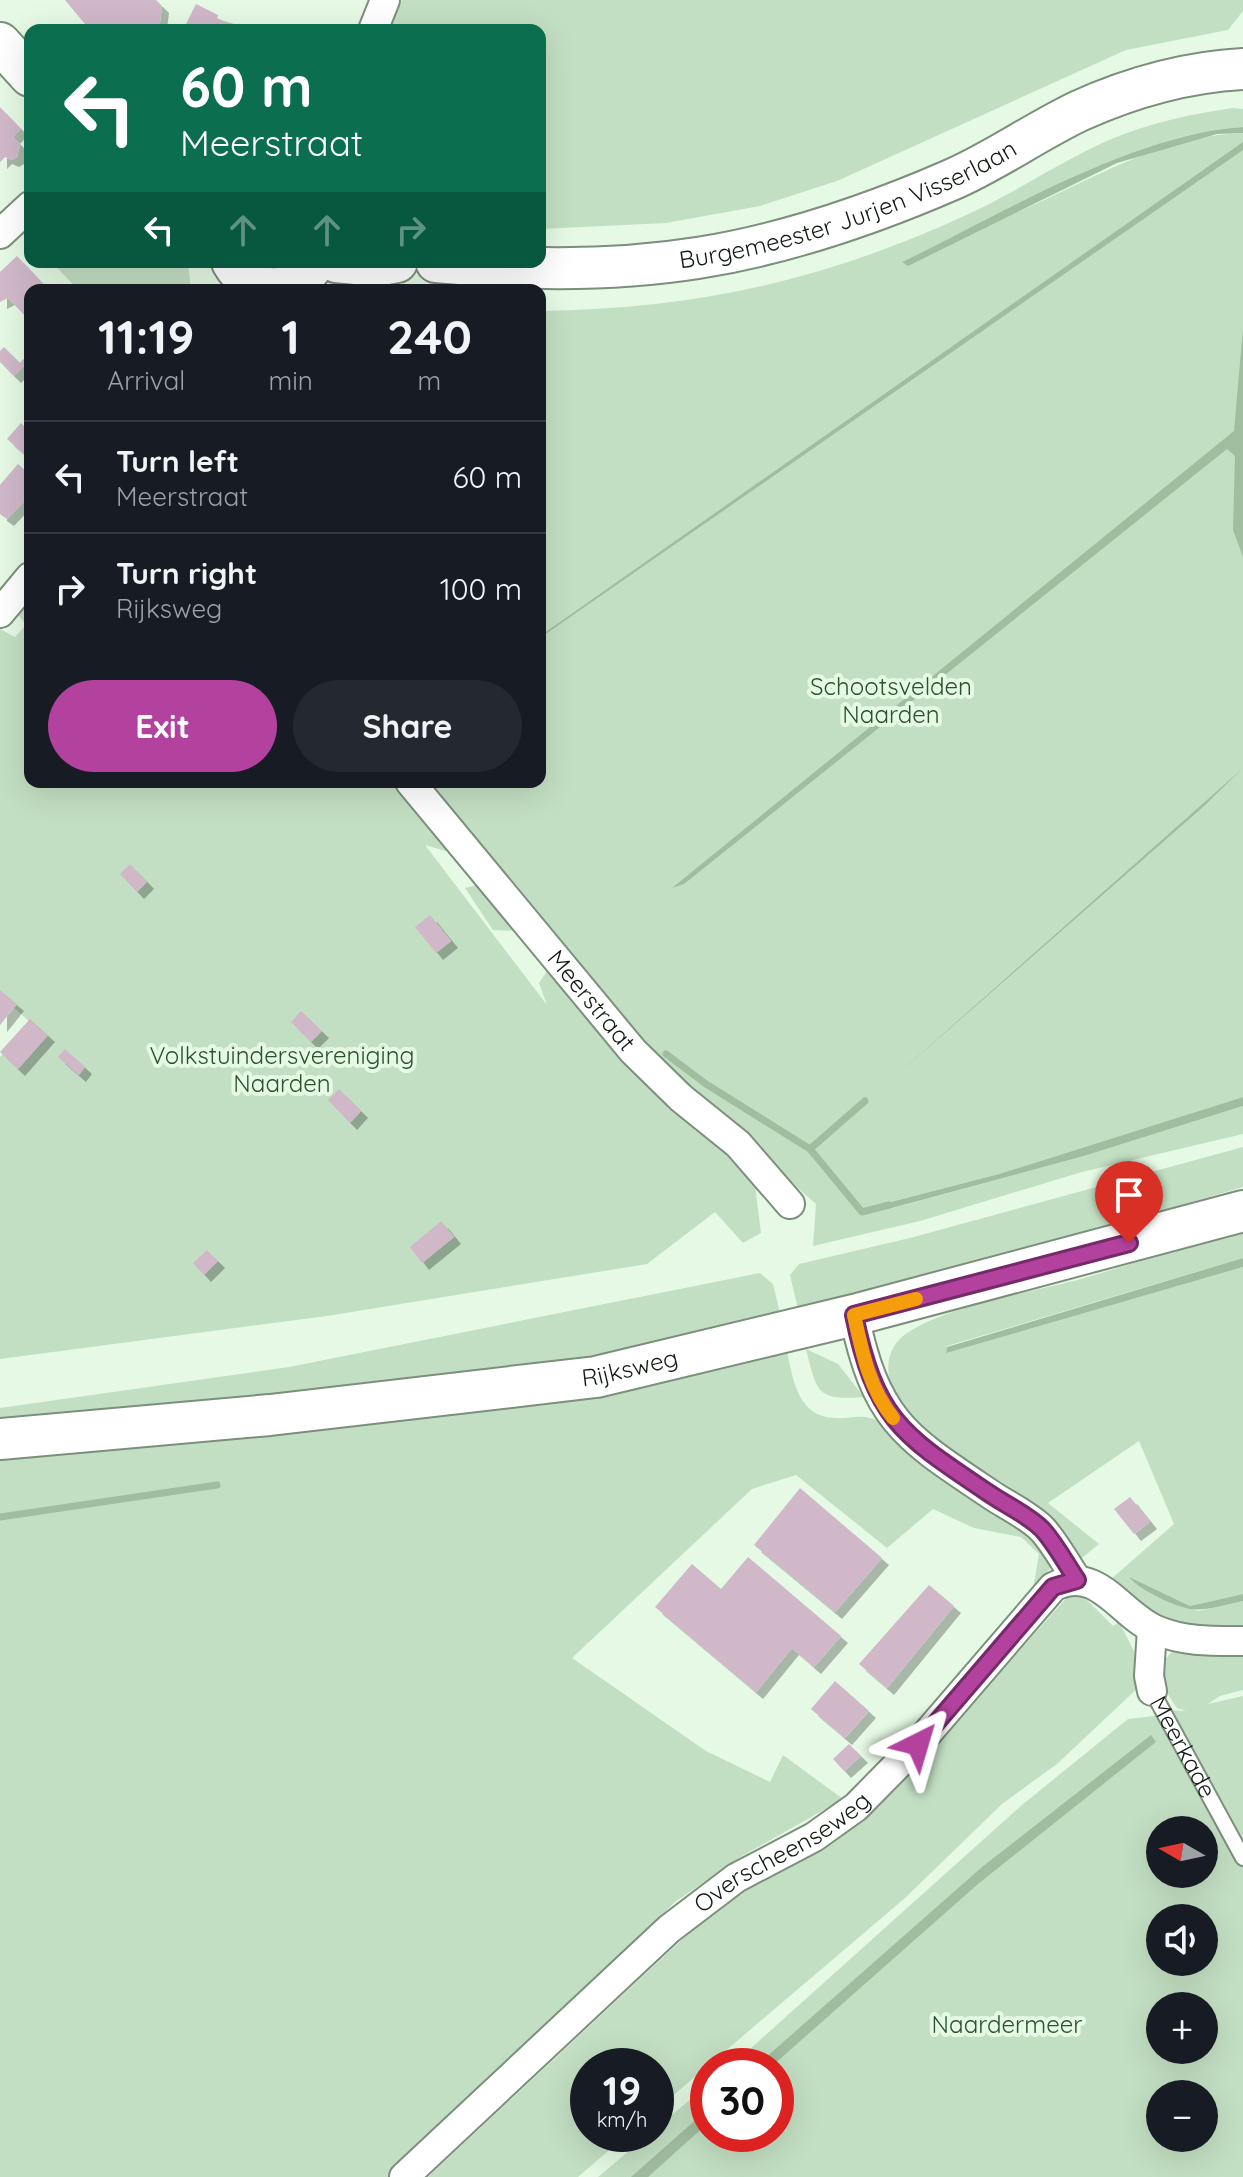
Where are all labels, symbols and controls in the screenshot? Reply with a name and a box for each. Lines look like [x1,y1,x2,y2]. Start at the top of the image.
text: 60 m [180,51,313,121]
icon: left [48,56,152,160]
text: Meerstraat [180,120,363,165]
street label: Burgemeester Jurjen Visserlaan [677,133,1021,275]
icon: left [137,208,181,252]
icon: ahead [221,208,265,252]
icon: ahead [305,208,349,252]
icon: right [389,208,433,252]
text: 11:19 [98,306,194,366]
text: 1 [281,306,300,366]
text: 240 [387,306,472,366]
text: Arrival [107,364,185,397]
text: min [269,364,313,397]
text: m [418,364,441,397]
text: Turn left [116,442,239,480]
icon: left [48,455,92,499]
text: 60 m [452,458,522,496]
text: Meerstraat [116,480,248,513]
text: Turn right [116,554,257,592]
icon: right [48,567,92,611]
text: 100 m [440,570,522,608]
text: Rijksweg [116,592,222,625]
park label: Schootsvelden Naarden [810,671,972,729]
button: Exit [48,680,277,772]
button: Share [293,680,522,772]
street label: Meerstraat [542,943,643,1057]
park label: Volkstuindersvereniging Naarden [149,1040,415,1098]
pin [1095,1161,1163,1243]
icon: arrive [1107,1173,1151,1217]
street label: Rijksweg [580,1342,681,1393]
street label: Meerkade [1144,1691,1223,1803]
position arrow [876,1702,960,1786]
street label: Overscheenseweg [687,1785,876,1919]
north arrow [1146,1816,1218,1888]
map controls [1146,1816,1218,2152]
button: sound [1146,1904,1218,1976]
button: + [1146,1992,1218,2064]
park label: Naardermeer [931,2009,1083,2039]
speed limit sign: 30 [690,2048,794,2152]
text: 19 [603,2065,641,2115]
button: − [1146,2080,1218,2152]
text: km/h [597,2107,647,2132]

